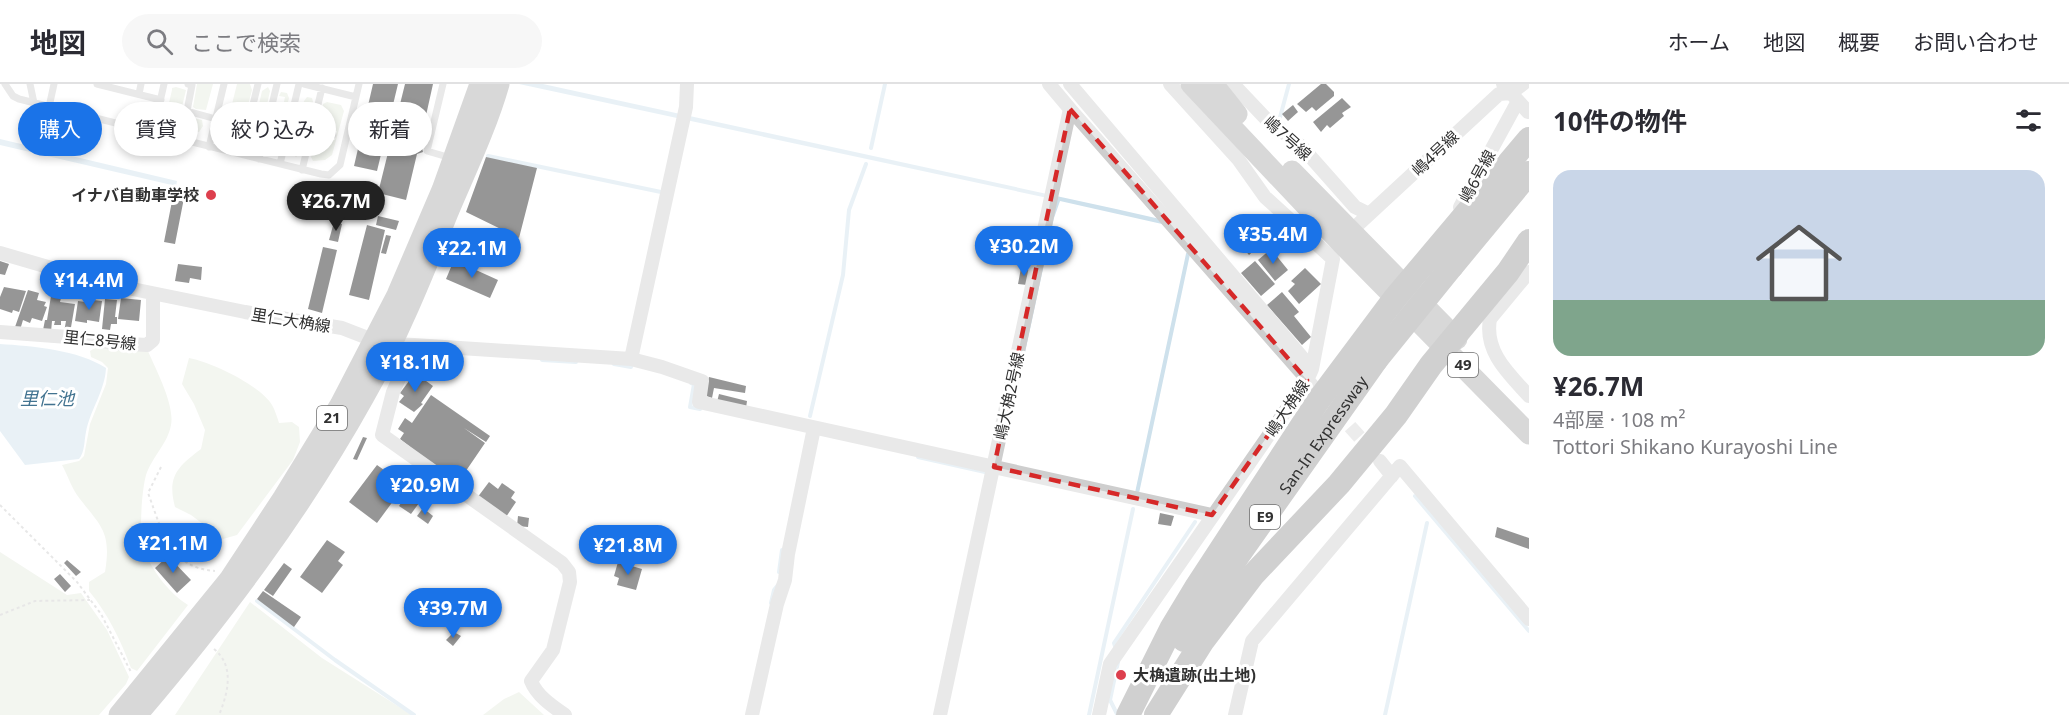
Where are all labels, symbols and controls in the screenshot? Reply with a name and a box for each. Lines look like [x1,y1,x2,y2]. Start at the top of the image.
search box [122,14,542,68]
text: 地図 [30,23,86,61]
icon: search [143,25,176,58]
text: ここで検索 [191,27,301,57]
text: ホーム [1668,28,1730,56]
text: 地図 [1763,28,1805,56]
text: 概要 [1838,28,1880,56]
text: お問い合わせ [1913,28,2039,56]
chip: 購入 [18,102,102,156]
chip: 賃貸 [114,102,198,156]
chip: 絞り込み [210,102,336,156]
chip: 新着 [348,102,432,156]
text: 10件の物件 [1553,103,1687,139]
icon: filters [2012,104,2045,137]
street label: 嶋7号線 [1259,111,1317,165]
street label: 嶋4号線 [1407,125,1463,181]
street label: 嶋6号線 [1454,146,1500,206]
pin: ¥26.7M [287,181,385,232]
place label: イナバ自動車学校 [71,184,199,206]
text: ¥26.7M [301,187,371,214]
marker: イナバ自動車学校 [204,188,218,202]
icon: home [1745,209,1853,317]
pin: ¥35.4M [1224,214,1322,265]
text: ¥35.4M [1238,220,1308,247]
pin: ¥30.2M [975,226,1073,277]
pin: ¥22.1M [423,228,521,279]
text: ¥30.2M [989,232,1059,259]
text: ¥22.1M [437,234,507,261]
pin: ¥14.4M [40,260,138,311]
text: ¥14.4M [54,266,124,293]
street label: 里仁大桷線 [250,303,332,337]
street label: 里仁8号線 [62,325,138,355]
pin: ¥18.1M [366,342,464,393]
text: ¥18.1M [380,348,450,375]
street label: 嶋大桷2号線 [989,350,1029,442]
road number: 49 [1448,353,1478,377]
text: ¥26.7M [1553,368,1644,404]
street label: San-In Expressway [1274,371,1373,498]
street label: 嶋大桷線 [1260,375,1314,441]
water label: 里仁池 [20,386,76,410]
road number: 21 [317,406,347,430]
text: 4部屋 · 108 m² [1553,406,1685,433]
text: Tottori Shikano Kurayoshi Line [1553,433,1838,460]
pin: ¥20.9M [376,465,474,516]
text: ¥20.9M [390,471,460,498]
road number: E9 [1250,505,1280,529]
pin: ¥21.1M [124,523,222,574]
pin: ¥21.8M [579,525,677,576]
text: ¥21.1M [138,529,208,556]
text: ¥21.8M [593,531,663,558]
pin: ¥39.7M [404,588,502,639]
text: ¥39.7M [418,594,488,621]
place label: 大桷遺跡(出土地) [1133,664,1256,686]
marker: 大桷遺跡(出土地) [1114,668,1128,682]

